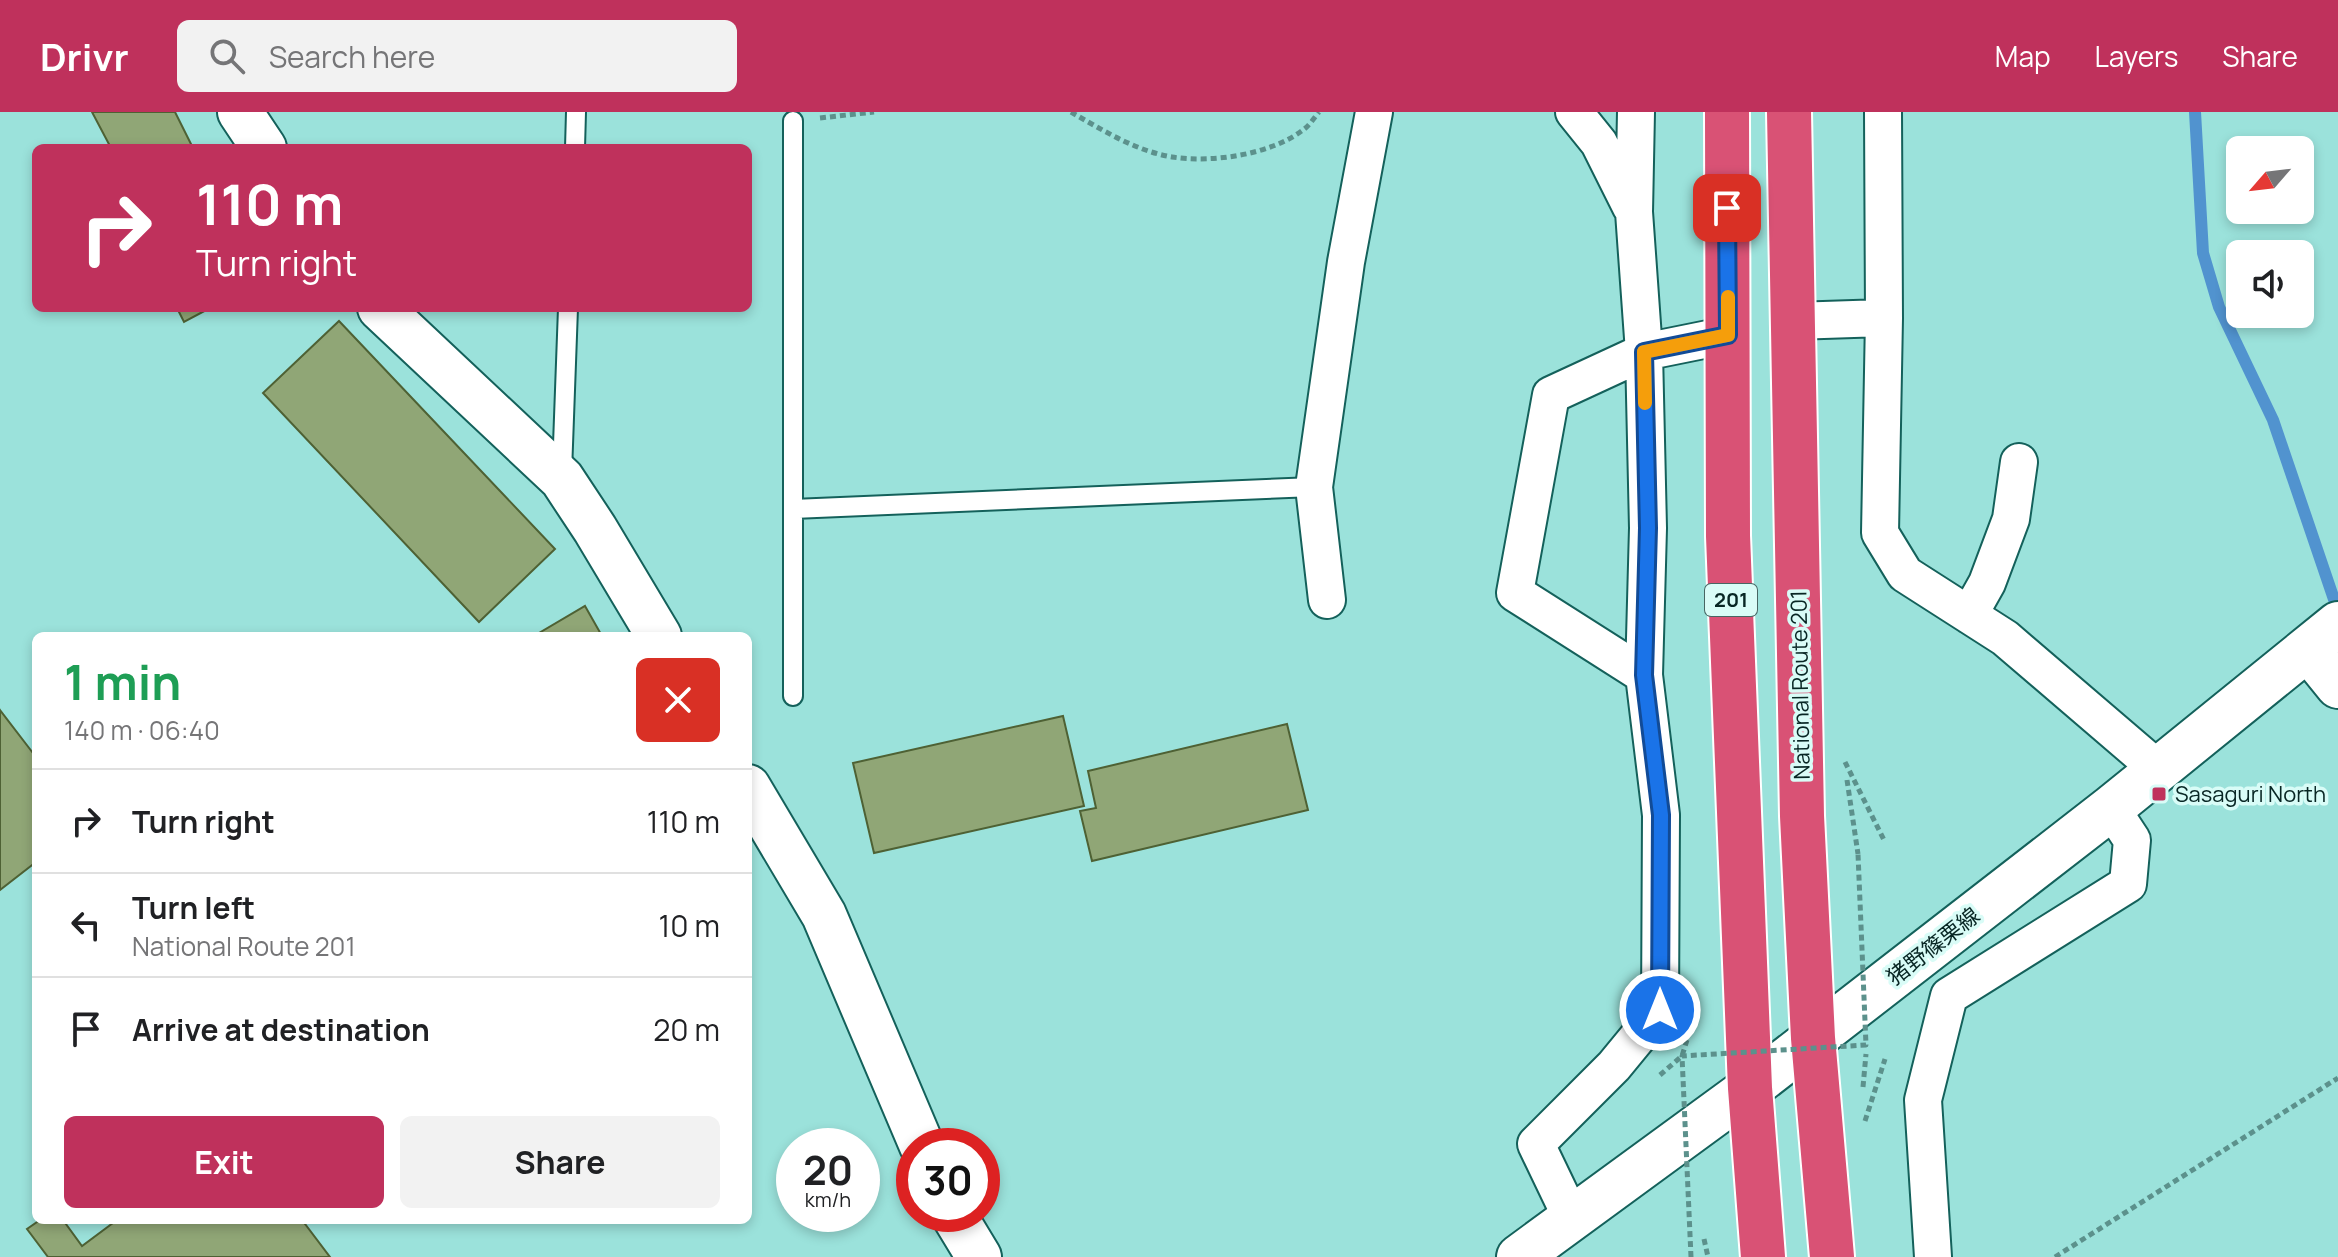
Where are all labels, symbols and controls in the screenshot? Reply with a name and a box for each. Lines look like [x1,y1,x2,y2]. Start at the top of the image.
search box [177,20,737,92]
text: Drivr [40,30,129,82]
icon: search [205,34,249,78]
text: Search here [269,36,435,77]
text: Map [1995,37,2051,75]
text: Layers [2095,37,2178,75]
text: Share [2222,37,2298,75]
north arrow [2226,136,2314,224]
map controls [2226,136,2314,328]
text: 110 m [196,165,343,242]
pin [1693,174,1761,242]
icon: right [64,176,168,280]
icon: arrive [1705,186,1749,230]
text: Turn right [196,238,357,287]
button: sound [2226,240,2314,328]
road number: 201 [1705,584,1757,616]
street label: National Route 201 [1783,590,1817,780]
text: 1 min [64,649,181,714]
button: close [636,658,720,742]
text: 140 m · 06:40 [64,712,220,748]
place label: Sasaguri North [2175,779,2326,809]
marker: Sasaguri North [2150,785,2168,803]
icon: right [64,799,108,843]
text: Turn right [132,801,275,842]
text: 110 m [647,801,720,842]
text: Turn left [132,887,255,928]
street label: 猪野篠栗線 [1880,900,1986,992]
icon: left [64,903,108,947]
text: 10 m [659,905,720,946]
text: National Route 201 [132,928,356,964]
position arrow [1618,968,1702,1052]
icon: arrive [64,1007,108,1051]
text: Arrive at destination [132,1009,430,1050]
text: 20 m [653,1009,720,1050]
button: Exit [64,1116,384,1208]
button: Share [400,1116,720,1208]
speed limit sign: 30 [896,1128,1000,1232]
text: 20 [803,1142,853,1197]
text: km/h [805,1186,851,1213]

